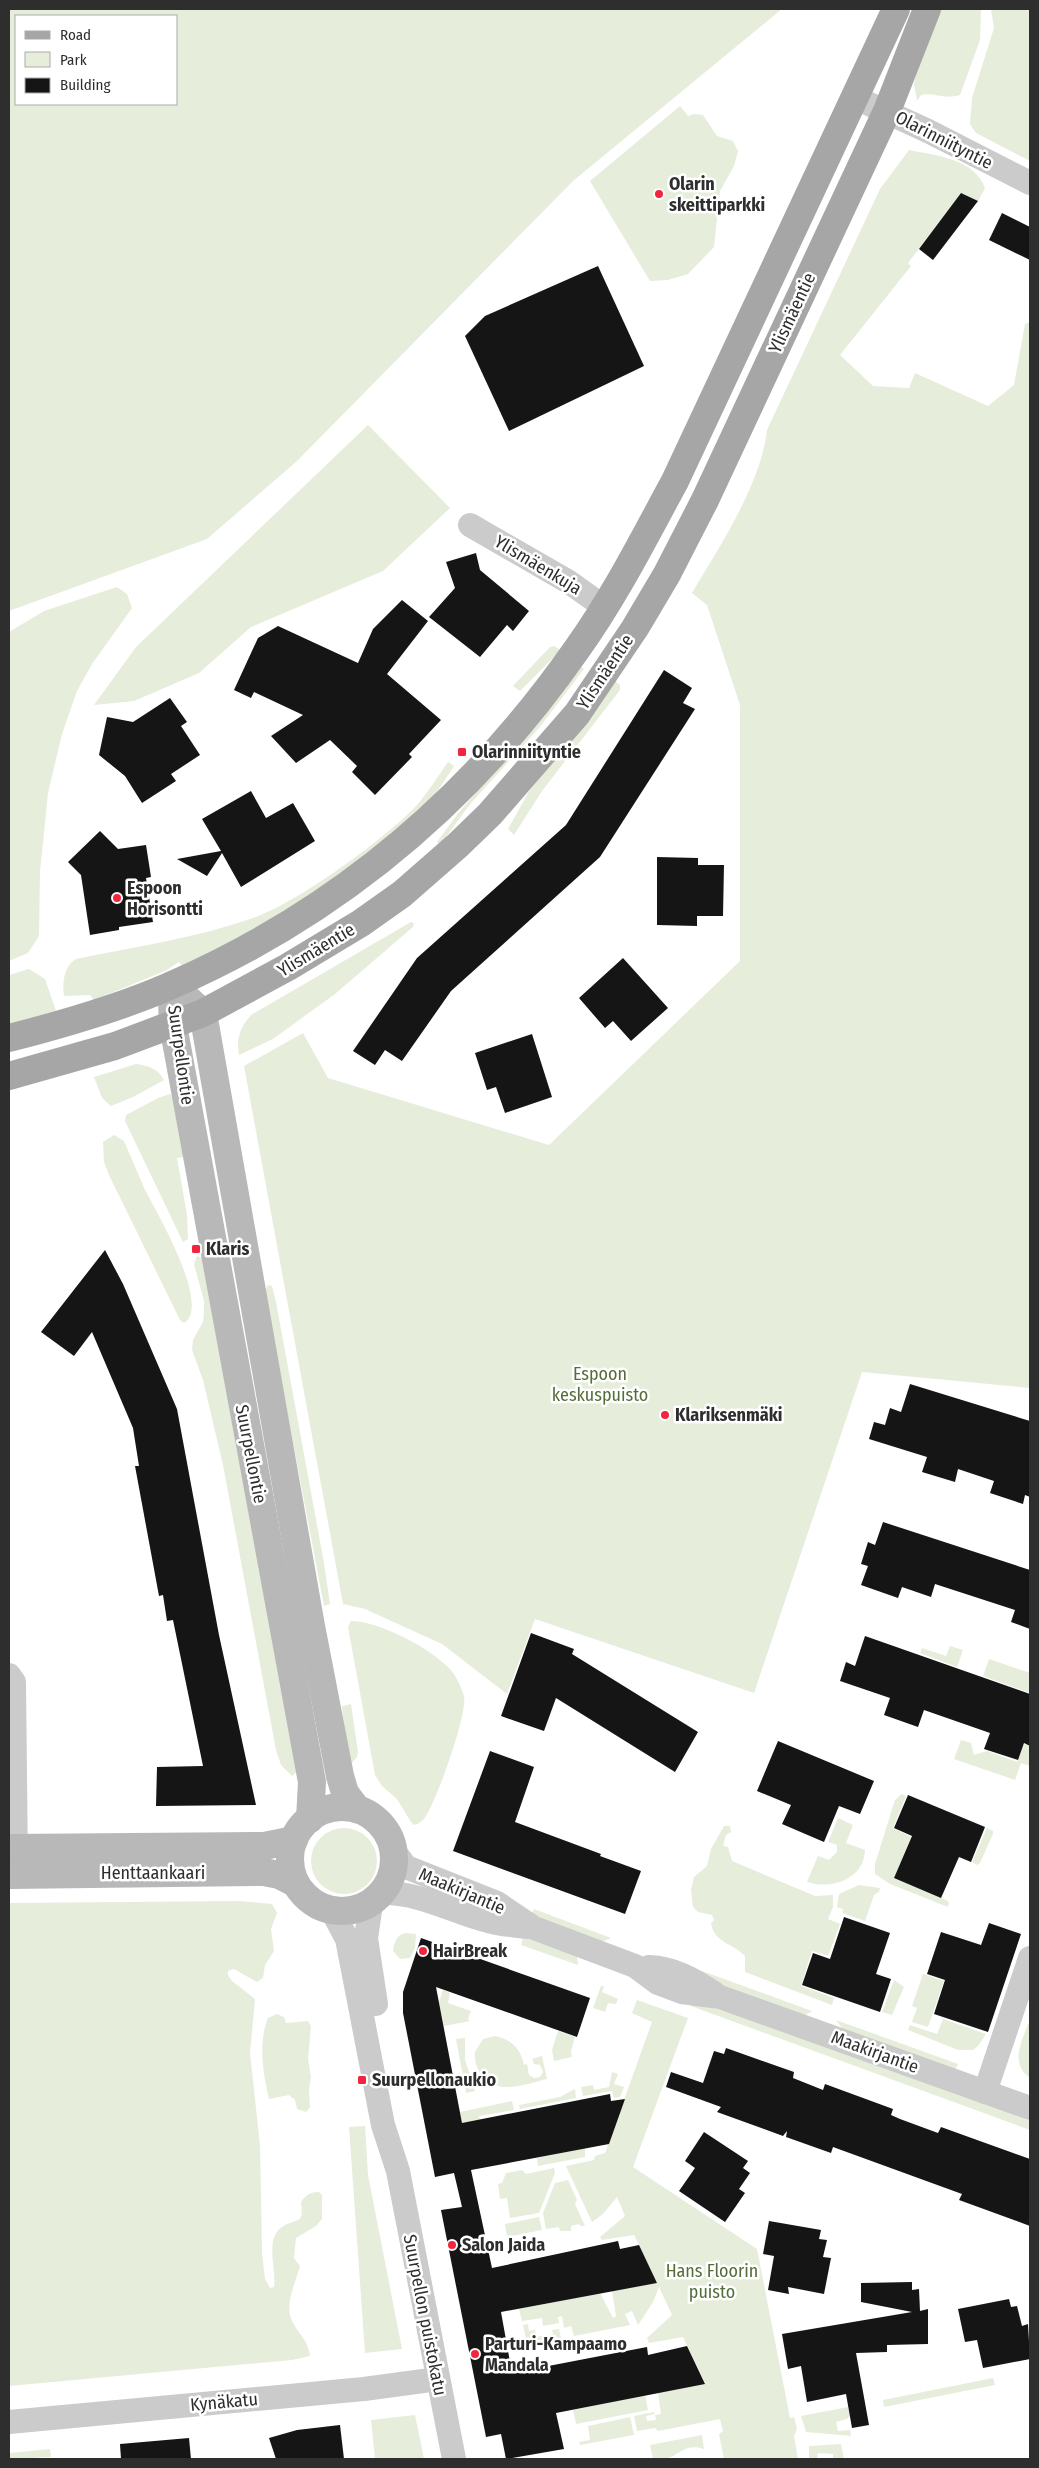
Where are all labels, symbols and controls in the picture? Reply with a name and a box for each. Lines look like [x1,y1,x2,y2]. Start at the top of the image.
legend [15,15,178,105]
text: Road [60,26,91,44]
text: Park [60,51,87,69]
text: Building [60,76,111,94]
street label: Olarinniityntie [892,106,996,174]
place label: Olarin skeittiparkki [669,173,765,216]
marker: Olarin skeittiparkki [653,188,665,200]
street label: Ylismäentie [764,269,820,357]
street label: Ylismäenkuja [490,530,586,600]
street label: Ylismäentie [572,630,638,714]
place label: Olarinniityntie [472,741,581,763]
marker: Olarinniityntie [456,746,468,758]
place label: Espoon Horisontti [127,877,203,920]
marker: Espoon Horisontti [111,892,123,904]
street label: Ylismäentie [273,918,359,982]
street label: Suurpellontie [163,1004,199,1106]
place label: Klaris [206,1238,249,1260]
marker: Klaris [190,1243,202,1255]
park label: Espoon keskuspuisto [552,1363,648,1406]
street label: Suurpellontie [231,1403,271,1505]
place label: Klariksenmäki [675,1404,783,1426]
marker: Klariksenmäki [659,1409,671,1421]
street label: Henttaankaari [101,1862,205,1884]
street label: Maakirjantie [416,1863,509,1919]
place label: HairBreak [433,1940,508,1962]
marker: HairBreak [417,1945,429,1957]
street label: Maakirjantie [828,2026,922,2078]
place label: Suurpellonaukio [372,2069,496,2091]
marker: Suurpellonaukio [356,2074,368,2086]
street label: Suurpellon puistokatu [399,2233,451,2397]
place label: Salon Jaida [462,2234,545,2256]
marker: Salon Jaida [446,2239,458,2251]
park label: Hans Floorin puisto [666,2260,758,2303]
place label: Parturi-Kampaamo Mandala [485,2333,627,2376]
marker: Parturi-Kampaamo Mandala [469,2348,481,2360]
street label: Kynäkatu [189,2388,259,2416]

